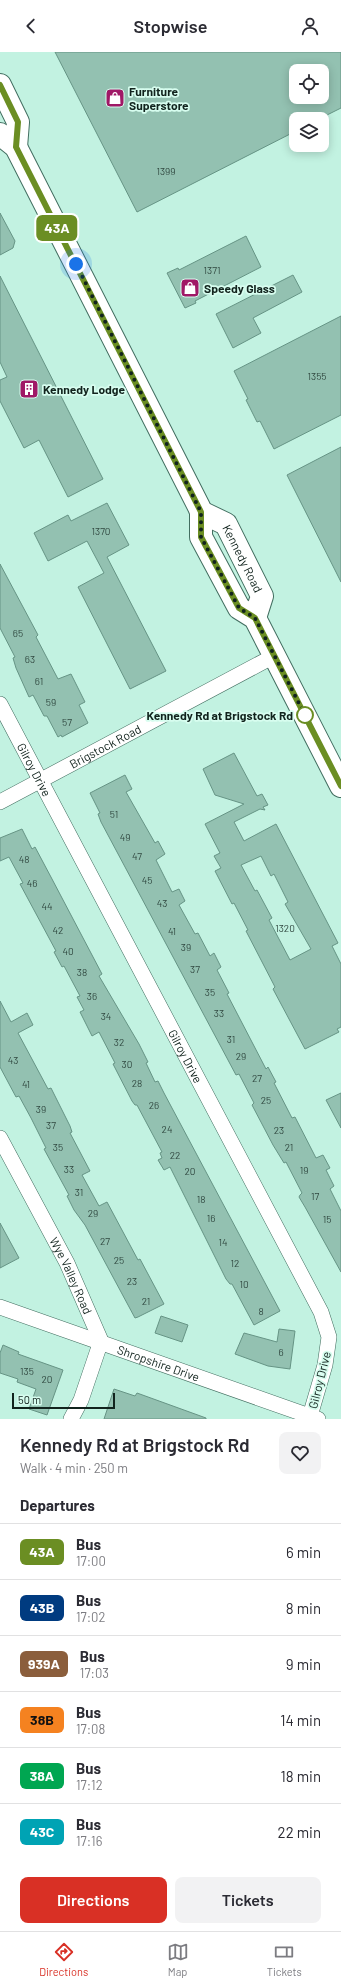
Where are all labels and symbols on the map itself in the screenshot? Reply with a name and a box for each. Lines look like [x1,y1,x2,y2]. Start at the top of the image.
place label: Furniture Superstore [129,84,189,112]
shop icon: Furniture Superstore [104,87,126,109]
house number: 1399 [156,165,176,177]
line badge: 43A [34,215,80,241]
your location [66,254,86,274]
house number: 1371 [204,264,220,276]
shop icon: Speedy Glass [179,277,201,299]
place label: Speedy Glass [204,281,275,295]
house number: 1355 [308,370,326,382]
building icon: Kennedy Lodge [18,378,40,400]
place label: Kennedy Lodge [43,382,126,396]
street label: Kennedy Road [220,522,266,594]
house number: 1370 [91,525,111,537]
house number: 65 [13,627,23,639]
house number: 63 [25,653,35,665]
house number: 61 [35,675,43,687]
house number: 59 [46,696,56,708]
marker: Kennedy Rd at Brigstock Rd [296,706,314,724]
place label: Kennedy Rd at Brigstock Rd [147,708,293,722]
house number: 57 [62,716,72,728]
street label: Brigstock Road [67,721,143,771]
street label: Gilroy Drive [15,740,54,799]
house number: 51 [110,808,118,820]
house number: 49 [120,831,130,843]
house number: 47 [132,850,142,862]
house number: 48 [19,853,29,865]
house number: 45 [142,874,152,886]
house number: 46 [27,877,37,889]
house number: 43 [157,897,167,909]
house number: 44 [41,900,53,912]
house number: 1320 [275,922,295,934]
house number: 42 [53,924,63,936]
house number: 41 [168,925,176,937]
house number: 39 [181,941,191,953]
house number: 40 [62,945,74,957]
house number: 37 [190,963,200,975]
house number: 38 [77,966,87,978]
house number: 35 [205,986,215,998]
house number: 36 [87,990,97,1002]
house number: 33 [214,1007,224,1019]
house number: 34 [101,1010,111,1022]
street label: Gilroy Drive [166,1027,206,1085]
house number: 31 [227,1033,235,1045]
house number: 32 [114,1036,124,1048]
house number: 29 [236,1050,246,1062]
house number: 43 [8,1054,18,1066]
house number: 30 [122,1058,132,1070]
house number: 27 [252,1072,262,1084]
house number: 28 [132,1077,142,1089]
house number: 41 [22,1078,30,1090]
house number: 25 [261,1094,271,1106]
house number: 26 [149,1099,159,1111]
house number: 39 [36,1103,46,1115]
house number: 37 [46,1119,56,1131]
house number: 24 [162,1123,172,1135]
house number: 23 [274,1124,284,1136]
house number: 35 [53,1141,63,1153]
house number: 21 [285,1141,293,1153]
house number: 22 [170,1149,180,1161]
house number: 33 [64,1163,74,1175]
house number: 19 [300,1164,308,1176]
house number: 20 [184,1165,196,1177]
house number: 31 [75,1186,83,1198]
house number: 17 [311,1190,319,1202]
house number: 18 [197,1193,205,1205]
house number: 29 [88,1207,98,1219]
house number: 16 [207,1212,215,1224]
house number: 15 [323,1213,331,1225]
street label: Wye Valley Road [47,1235,95,1316]
house number: 27 [100,1235,110,1247]
house number: 14 [218,1236,228,1248]
house number: 25 [114,1254,124,1266]
house number: 12 [231,1257,239,1269]
house number: 23 [127,1275,137,1287]
house number: 10 [239,1278,249,1290]
house number: 21 [142,1295,150,1307]
house number: 8 [258,1305,264,1317]
street label: Shropshire Drive [115,1342,201,1384]
house number: 6 [278,1346,284,1358]
street label: Gilroy Drive [305,1350,333,1410]
house number: 135 [20,1365,34,1377]
house number: 20 [41,1373,53,1385]
scale bar [12,1391,115,1410]

